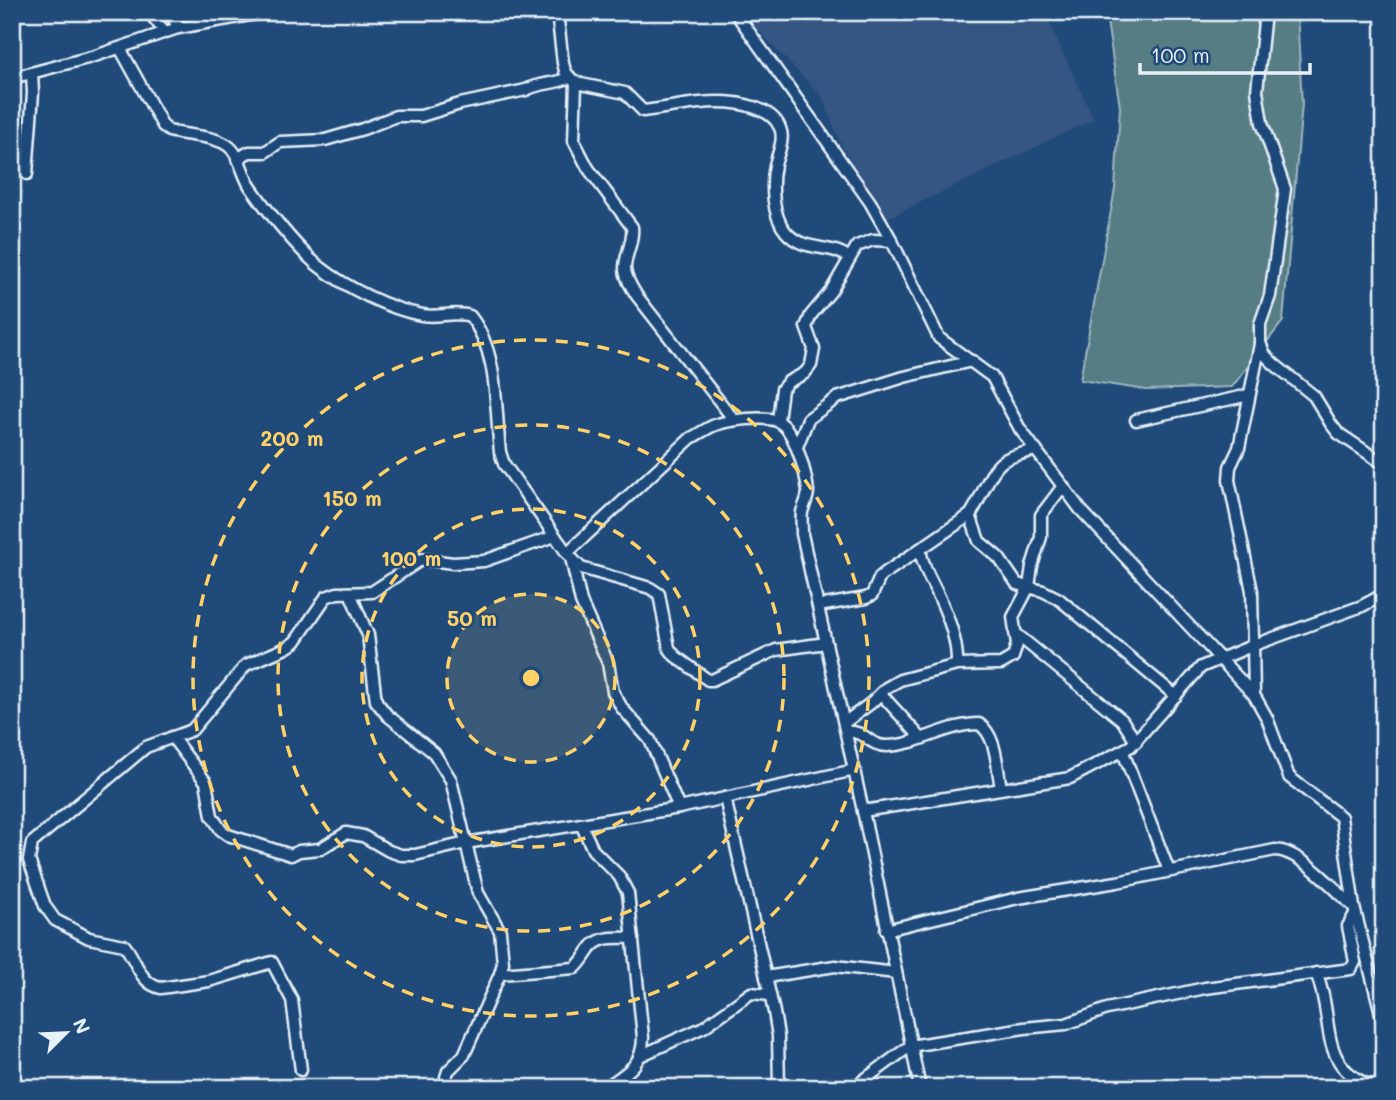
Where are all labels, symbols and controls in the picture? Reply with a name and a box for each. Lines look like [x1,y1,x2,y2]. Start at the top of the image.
scale bar [1140,32,1310,76]
text: 100 m [1151,41,1210,68]
text: 200 m [261,424,323,451]
text: 150 m [322,484,382,511]
text: 100 m [381,544,441,571]
text: 50 m [447,604,497,631]
centre of rings [519,666,543,690]
north arrow [32,998,102,1068]
text: N [68,1014,96,1038]

